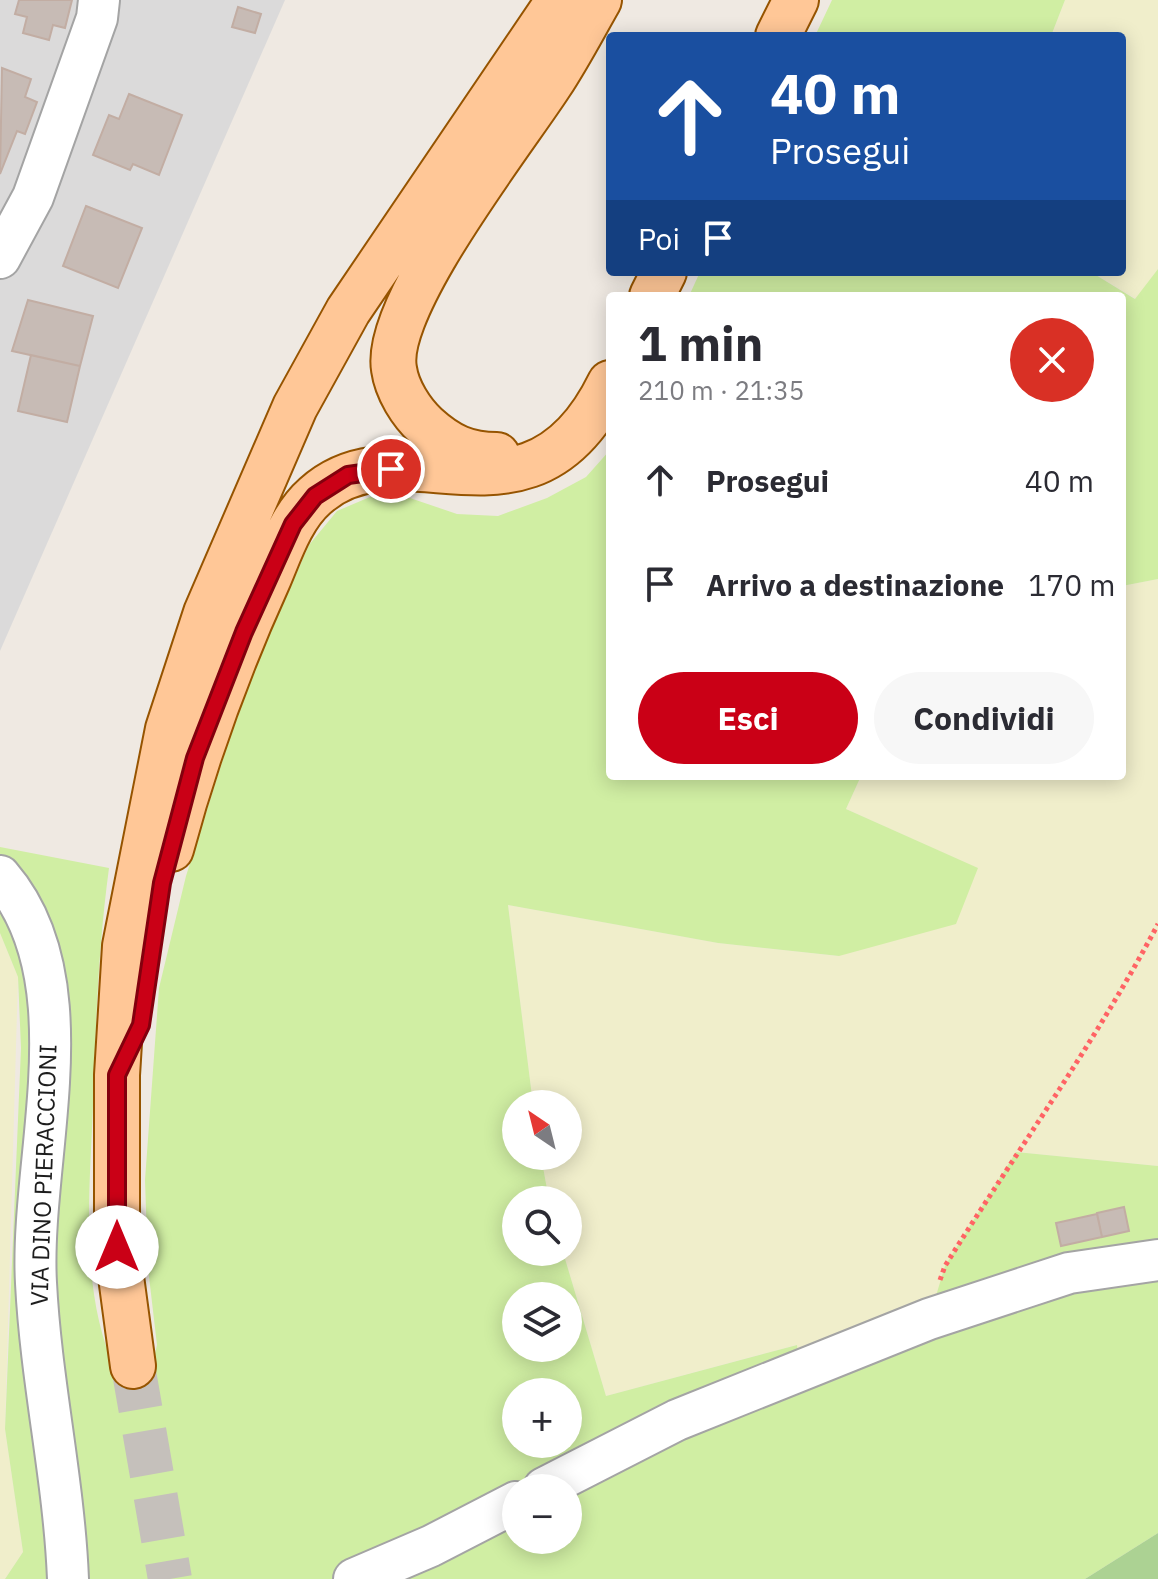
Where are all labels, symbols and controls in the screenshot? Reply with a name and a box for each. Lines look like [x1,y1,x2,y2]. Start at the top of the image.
text: 40 m [770,57,900,129]
icon: ahead [638,64,742,168]
text: Prosegui [770,127,910,174]
icon: arrive [696,216,740,260]
text: Poi [638,219,680,258]
text: 1 min [638,312,763,374]
button: close [1010,318,1094,402]
text: 210 m · 21:35 [638,373,804,407]
pin [357,435,425,503]
icon: arrive [369,447,413,491]
icon: ahead [638,458,682,502]
text: Prosegui [706,461,829,500]
text: 40 m [1025,461,1094,500]
icon: arrive [638,562,682,606]
text: Arrivo a destinazione [706,565,1004,604]
text: 170 m [1028,565,1115,604]
button: Esci [638,672,858,764]
button: Condividi [874,672,1094,764]
street label: VIA DINO PIERACCIONI [22,1044,64,1306]
north arrow [502,1090,582,1170]
map controls [502,1090,582,1554]
button: search [502,1186,582,1266]
position arrow [75,1205,159,1289]
button: layers [502,1282,582,1362]
button: + [502,1378,582,1458]
button: − [502,1474,582,1554]

